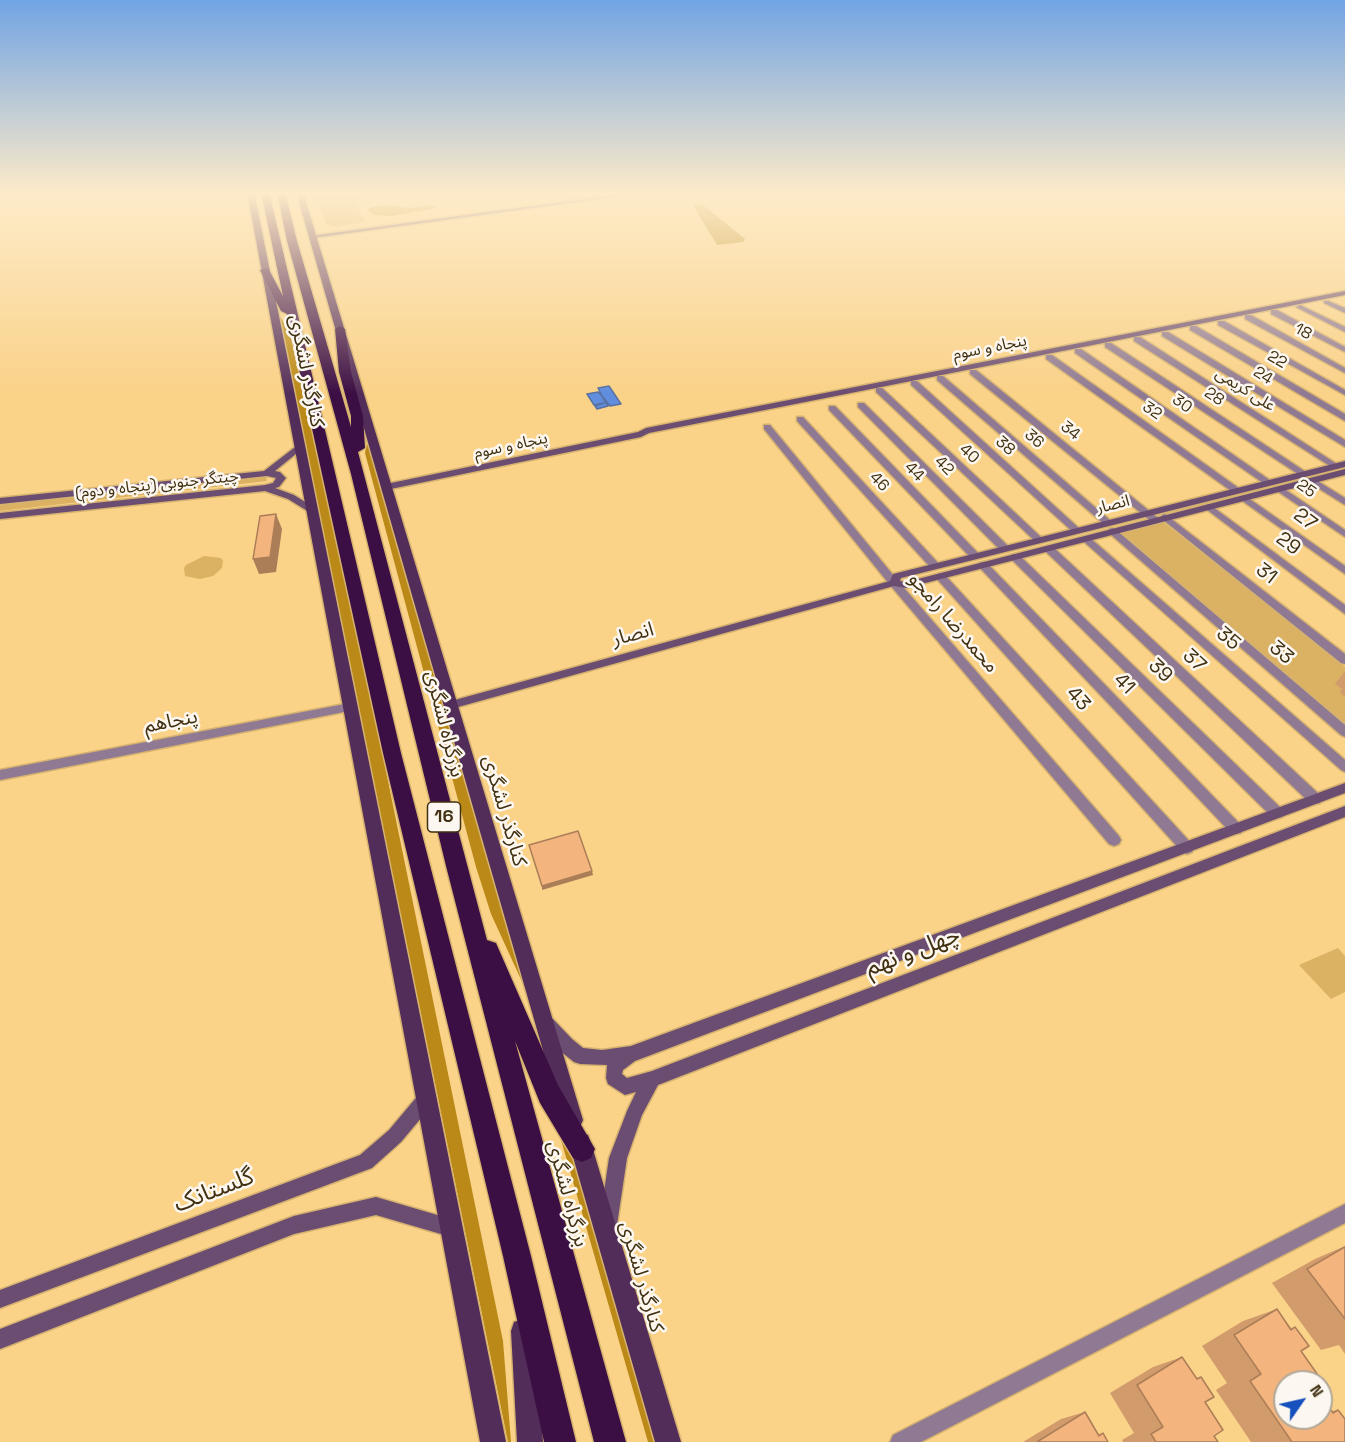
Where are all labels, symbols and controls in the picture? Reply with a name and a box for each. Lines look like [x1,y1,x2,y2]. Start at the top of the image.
street label: کنارگذر لشگری [283,313,329,429]
street label: 18 [1291,320,1315,344]
street label: پنجاه و سوم [951,331,1029,365]
street label: 22 [1264,347,1290,373]
street label: 24 [1250,363,1276,389]
street label: علی کریمی [1212,364,1278,416]
street label: 28 [1201,384,1227,410]
street label: 30 [1168,390,1196,418]
street label: 32 [1139,398,1165,424]
street label: 34 [1056,417,1084,445]
street label: 36 [1020,425,1048,453]
street label: پنجاه و سوم [472,429,550,463]
street label: 38 [991,432,1019,460]
street label: 40 [955,440,983,468]
street label: 42 [930,452,958,480]
street label: 44 [900,458,928,486]
street label: چیتگر جنوبی (پنجاه و دوم) [74,467,240,503]
street label: 46 [865,468,893,496]
street label: 25 [1293,476,1319,502]
street label: انصار [1094,492,1132,518]
street label: 27 [1289,503,1321,537]
street label: 29 [1271,527,1305,561]
street label: 31 [1251,558,1281,590]
street label: محمدرضا رامجو [903,568,1003,678]
street label: انصار [609,618,657,652]
street label: 35 [1211,622,1245,656]
street label: 33 [1264,636,1298,670]
street label: 37 [1177,644,1211,678]
street label: 39 [1143,654,1177,688]
street label: بزرگراه لشگری [419,668,469,780]
street label: 41 [1108,668,1140,700]
street label: 43 [1061,682,1095,716]
street label: پنجاهم [142,705,200,739]
street label: کنارگذر لشگری [477,753,531,869]
road number: 16 [428,802,460,832]
street label: چهل و نهم [862,921,964,983]
street label: بزرگراه لشگری [541,1138,593,1250]
street label: گلستانک [170,1163,258,1219]
street label: کنارگذر لشگری [614,1219,668,1335]
north arrow [1273,1370,1333,1430]
text: N [1305,1380,1328,1401]

